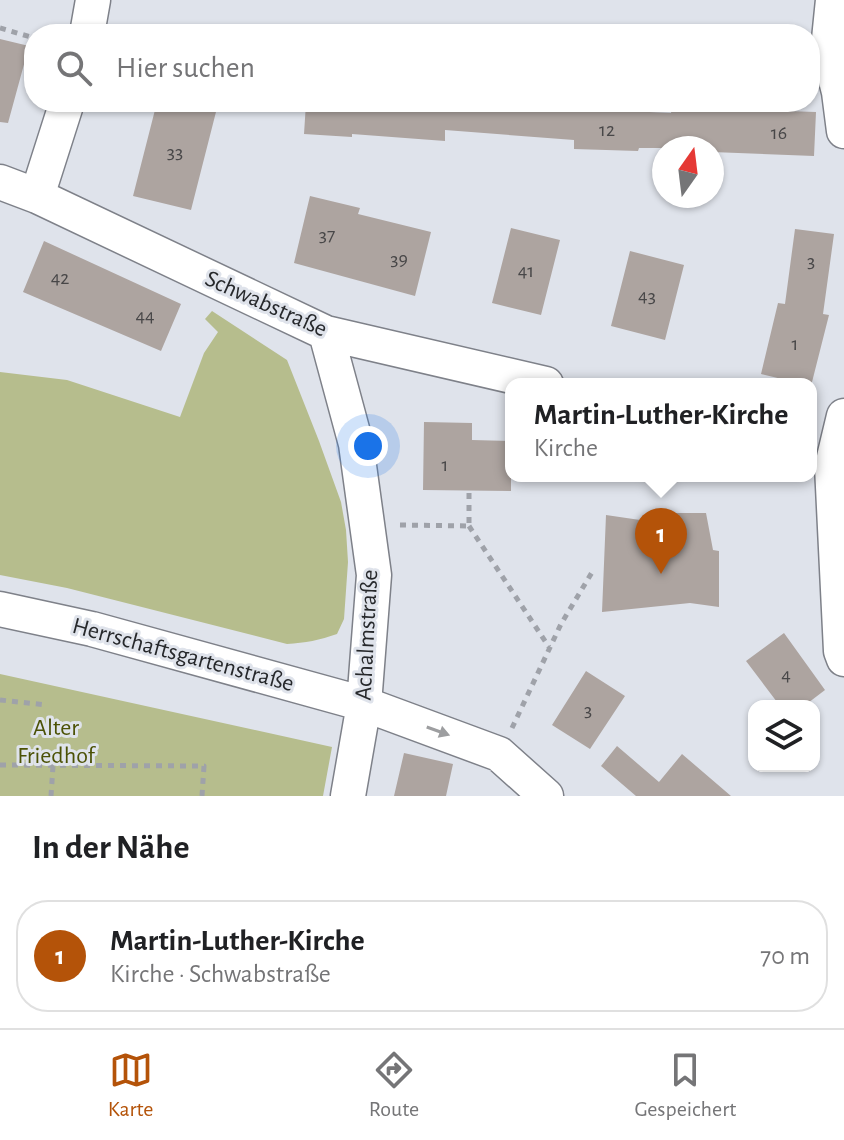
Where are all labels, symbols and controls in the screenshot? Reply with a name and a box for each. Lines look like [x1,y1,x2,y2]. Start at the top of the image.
search box [24,24,820,112]
icon: search [52,46,96,90]
text: Hier suchen [116,53,255,83]
house number: 12 [599,120,615,140]
house number: 16 [771,123,787,143]
north arrow [652,136,724,208]
house number: 33 [167,142,183,162]
house number: 37 [319,225,335,245]
house number: 39 [390,249,408,269]
house number: 3 [807,251,815,271]
house number: 41 [518,261,534,281]
street label: Schwabstraße [201,266,331,342]
house number: 42 [51,268,69,288]
house number: 43 [638,286,656,306]
house number: 44 [135,306,155,326]
house number: 1 [792,334,798,354]
popup [505,378,817,482]
text: Martin-Luther-Kirche [534,400,788,430]
your location [348,426,388,466]
text: Kirche [534,435,598,461]
house number: 1 [442,455,448,475]
pin: 1 [635,508,687,574]
street label: Achalmstraße [352,569,382,701]
street label: Herrschaftsgartenstraße [70,614,296,696]
house number: 4 [781,665,791,685]
house number: 3 [584,700,592,720]
map controls [748,700,820,772]
button: layers [748,700,820,772]
park label: Alter Friedhof [17,716,97,768]
one-way arrow [426,725,450,738]
text: In der Nähe [32,831,189,865]
text: Martin-Luther-Kirche [110,926,365,956]
text: 1 [55,943,65,969]
text: 70 m [760,943,810,969]
text: Kirche · Schwabstraße [110,961,331,987]
tab: Karte [108,1048,153,1122]
tab: Route [369,1048,419,1122]
tab: Gespeichert [634,1048,736,1122]

